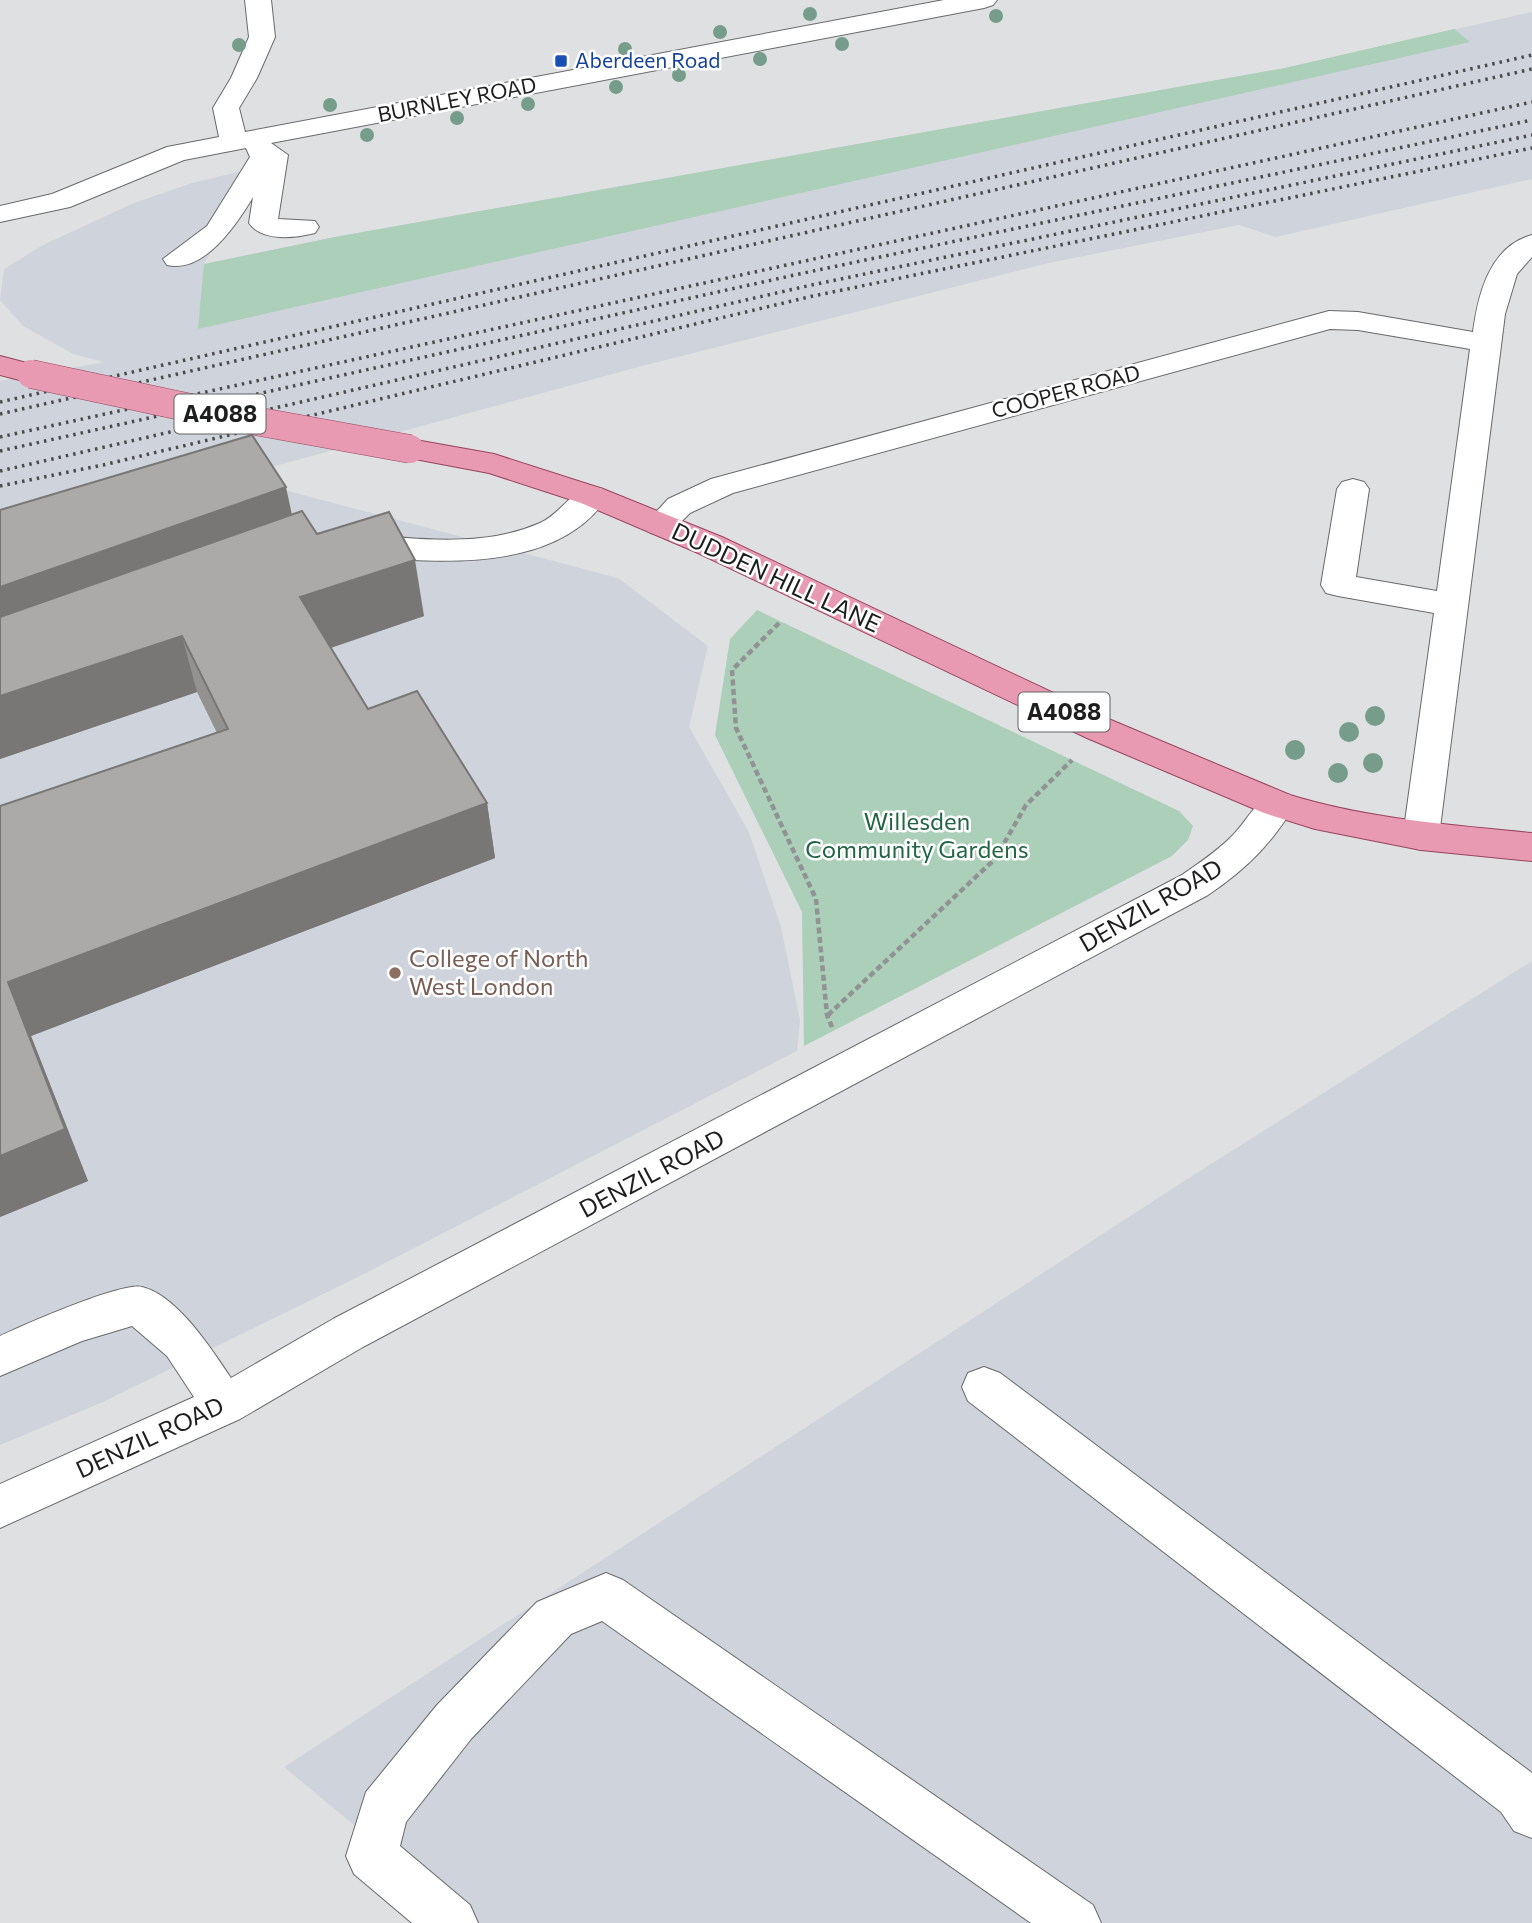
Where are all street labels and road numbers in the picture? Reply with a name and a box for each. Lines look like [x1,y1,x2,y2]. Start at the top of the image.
street label: BURNLEY ROAD [375,71,538,126]
street label: COOPER ROAD [989,359,1143,422]
road number: A4088 [174,394,266,434]
street label: DUDDEN HILL LANE [668,516,886,638]
road number: A4088 [1018,692,1110,732]
street label: DENZIL ROAD [1074,852,1227,957]
street label: DENZIL ROAD [574,1122,729,1223]
street label: DENZIL ROAD [71,1390,228,1484]

